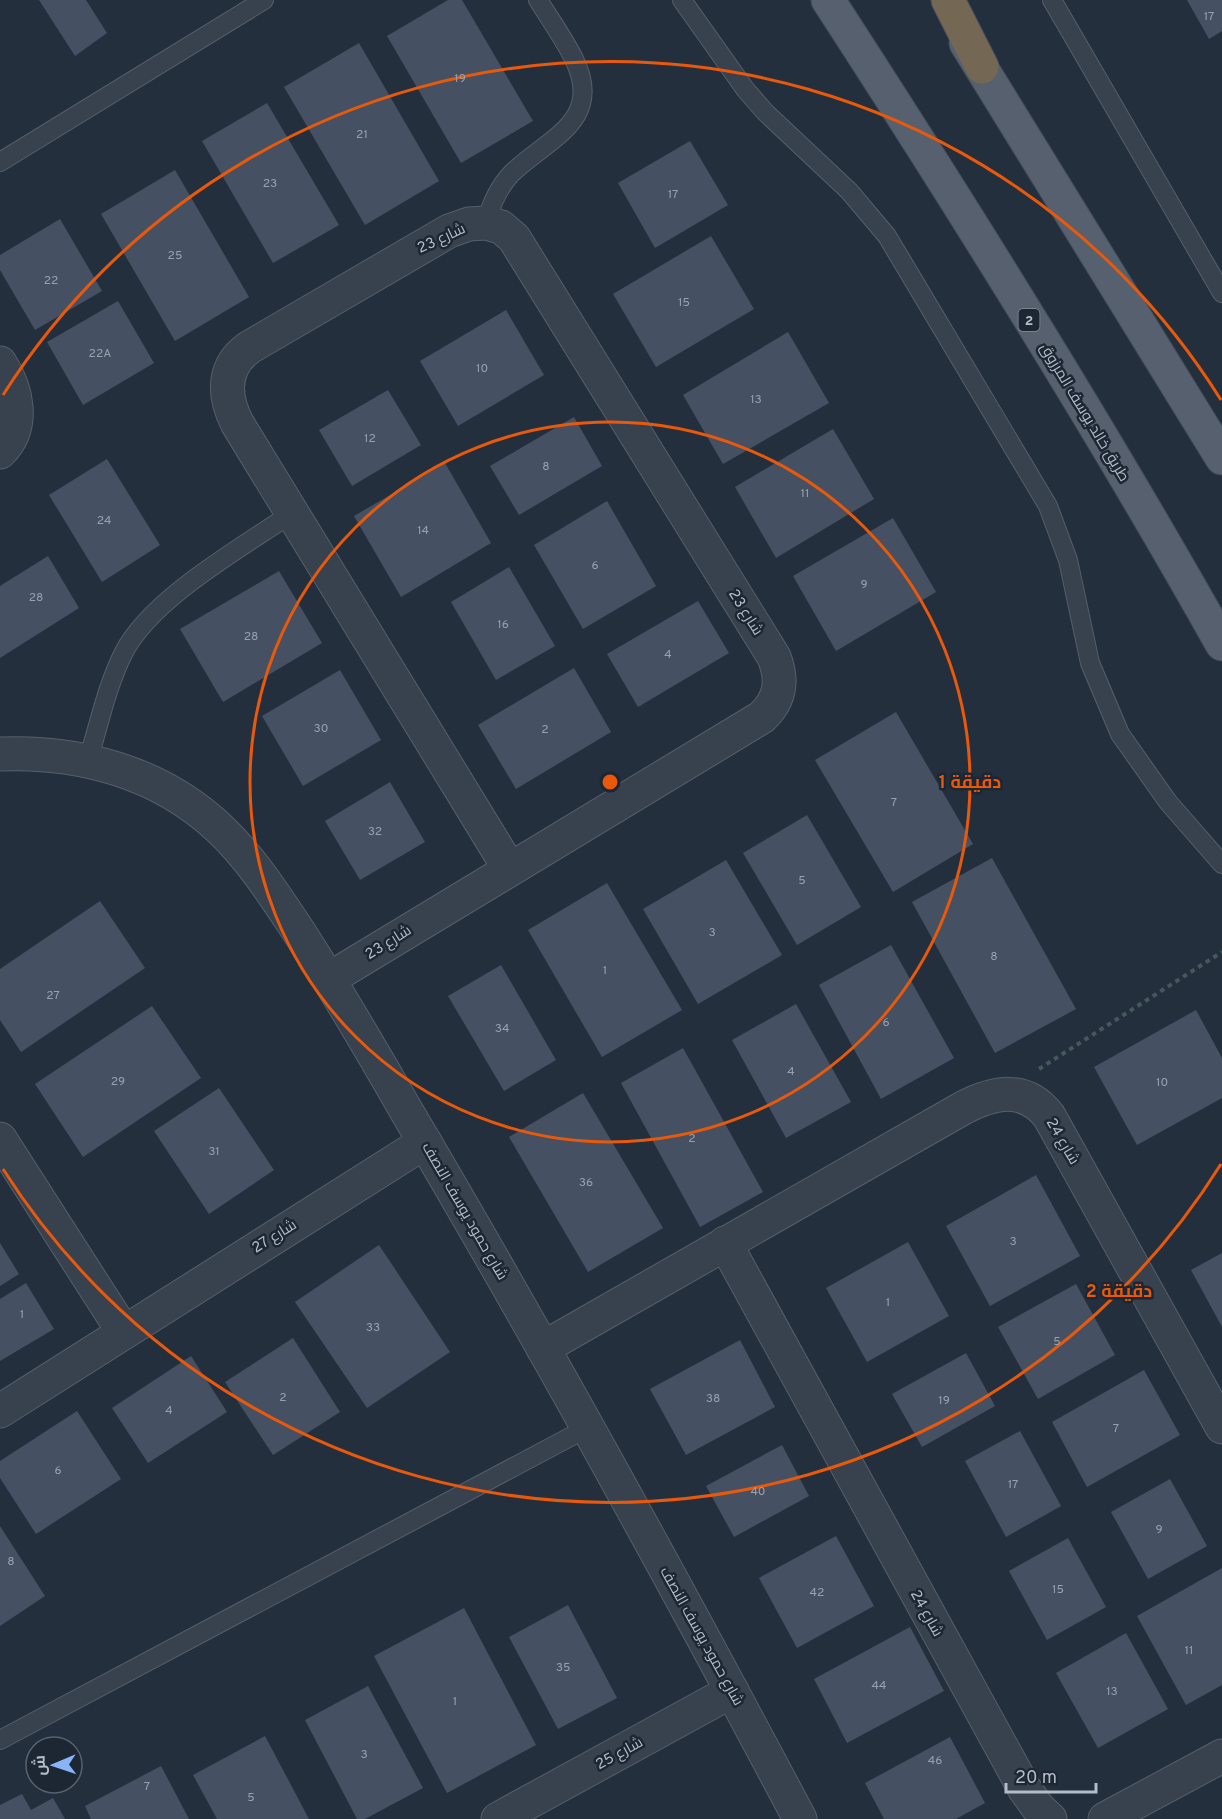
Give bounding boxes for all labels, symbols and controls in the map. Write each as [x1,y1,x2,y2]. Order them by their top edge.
house number: 17 [1204,9,1214,25]
house number: 19 [454,71,466,87]
house number: 21 [356,127,368,143]
house number: 23 [263,176,277,192]
house number: 17 [668,187,678,203]
street label: شارع 23 [415,220,469,259]
house number: 25 [168,248,182,264]
house number: 22 [44,273,58,289]
house number: 15 [678,295,690,311]
road number: 2 [1018,309,1040,331]
street label: طريق خالد يوسف المرزوق [1035,340,1133,486]
house number: 22A [89,346,111,362]
house number: 10 [476,361,488,377]
house number: 13 [750,392,762,408]
house number: 12 [364,431,376,447]
house number: 8 [542,459,550,475]
house number: 11 [801,486,809,502]
house number: 24 [97,513,111,529]
house number: 14 [417,523,429,539]
house number: 6 [591,558,599,574]
house number: 9 [860,577,868,593]
street label: شارع 23 [723,586,766,639]
house number: 28 [29,590,43,606]
house number: 16 [497,617,509,633]
house number: 28 [244,629,258,645]
house number: 4 [664,647,672,663]
house number: 30 [314,721,328,737]
house number: 2 [541,722,549,738]
centre of rings [600,772,620,792]
text: 1 دقيقة [939,772,1001,795]
house number: 7 [891,795,897,811]
house number: 32 [368,824,382,840]
house number: 5 [798,873,806,889]
street label: شارع 23 [362,922,415,965]
house number: 3 [708,925,716,941]
house number: 8 [990,949,998,965]
house number: 1 [603,963,607,979]
house number: 27 [46,988,60,1004]
house number: 6 [882,1015,890,1031]
house number: 34 [495,1021,509,1037]
house number: 4 [787,1064,795,1080]
house number: 29 [111,1074,125,1090]
house number: 10 [1156,1075,1168,1091]
street label: شارع 24 [1041,1115,1083,1169]
house number: 2 [688,1131,696,1147]
street label: شارع حمود يوسف النصف [416,1139,511,1284]
house number: 31 [208,1144,220,1160]
house number: 36 [579,1175,593,1191]
street label: شارع 27 [249,1216,301,1258]
house number: 3 [1009,1234,1017,1250]
text: 2 دقيقة [1086,1281,1152,1304]
house number: 1 [886,1295,890,1311]
house number: 1 [20,1307,24,1323]
house number: 33 [366,1320,380,1336]
house number: 5 [1053,1334,1061,1350]
house number: 2 [279,1390,287,1406]
house number: 38 [706,1391,720,1407]
house number: 19 [938,1393,950,1409]
house number: 4 [165,1403,173,1419]
house number: 7 [1113,1421,1119,1437]
house number: 6 [54,1463,62,1479]
house number: 17 [1008,1477,1018,1493]
house number: 40 [750,1484,766,1500]
house number: 9 [1155,1522,1163,1538]
house number: 8 [7,1554,15,1570]
street label: شارع حمود يوسف النصف [655,1564,747,1710]
house number: 15 [1052,1582,1064,1598]
house number: 42 [810,1585,824,1601]
street label: شارع 24 [905,1587,946,1641]
house number: 11 [1185,1643,1193,1659]
house number: 35 [556,1660,570,1676]
house number: 44 [872,1678,886,1694]
house number: 13 [1106,1684,1118,1700]
house number: 1 [453,1694,457,1710]
street label: شارع 25 [593,1734,647,1775]
north arrow [24,1735,84,1795]
house number: 3 [360,1747,368,1763]
house number: 46 [928,1753,942,1769]
text: ش [31,1755,51,1776]
scale bar [1006,1756,1096,1794]
text: 20 m [1015,1767,1057,1790]
house number: 7 [144,1779,150,1795]
house number: 5 [247,1790,255,1806]

